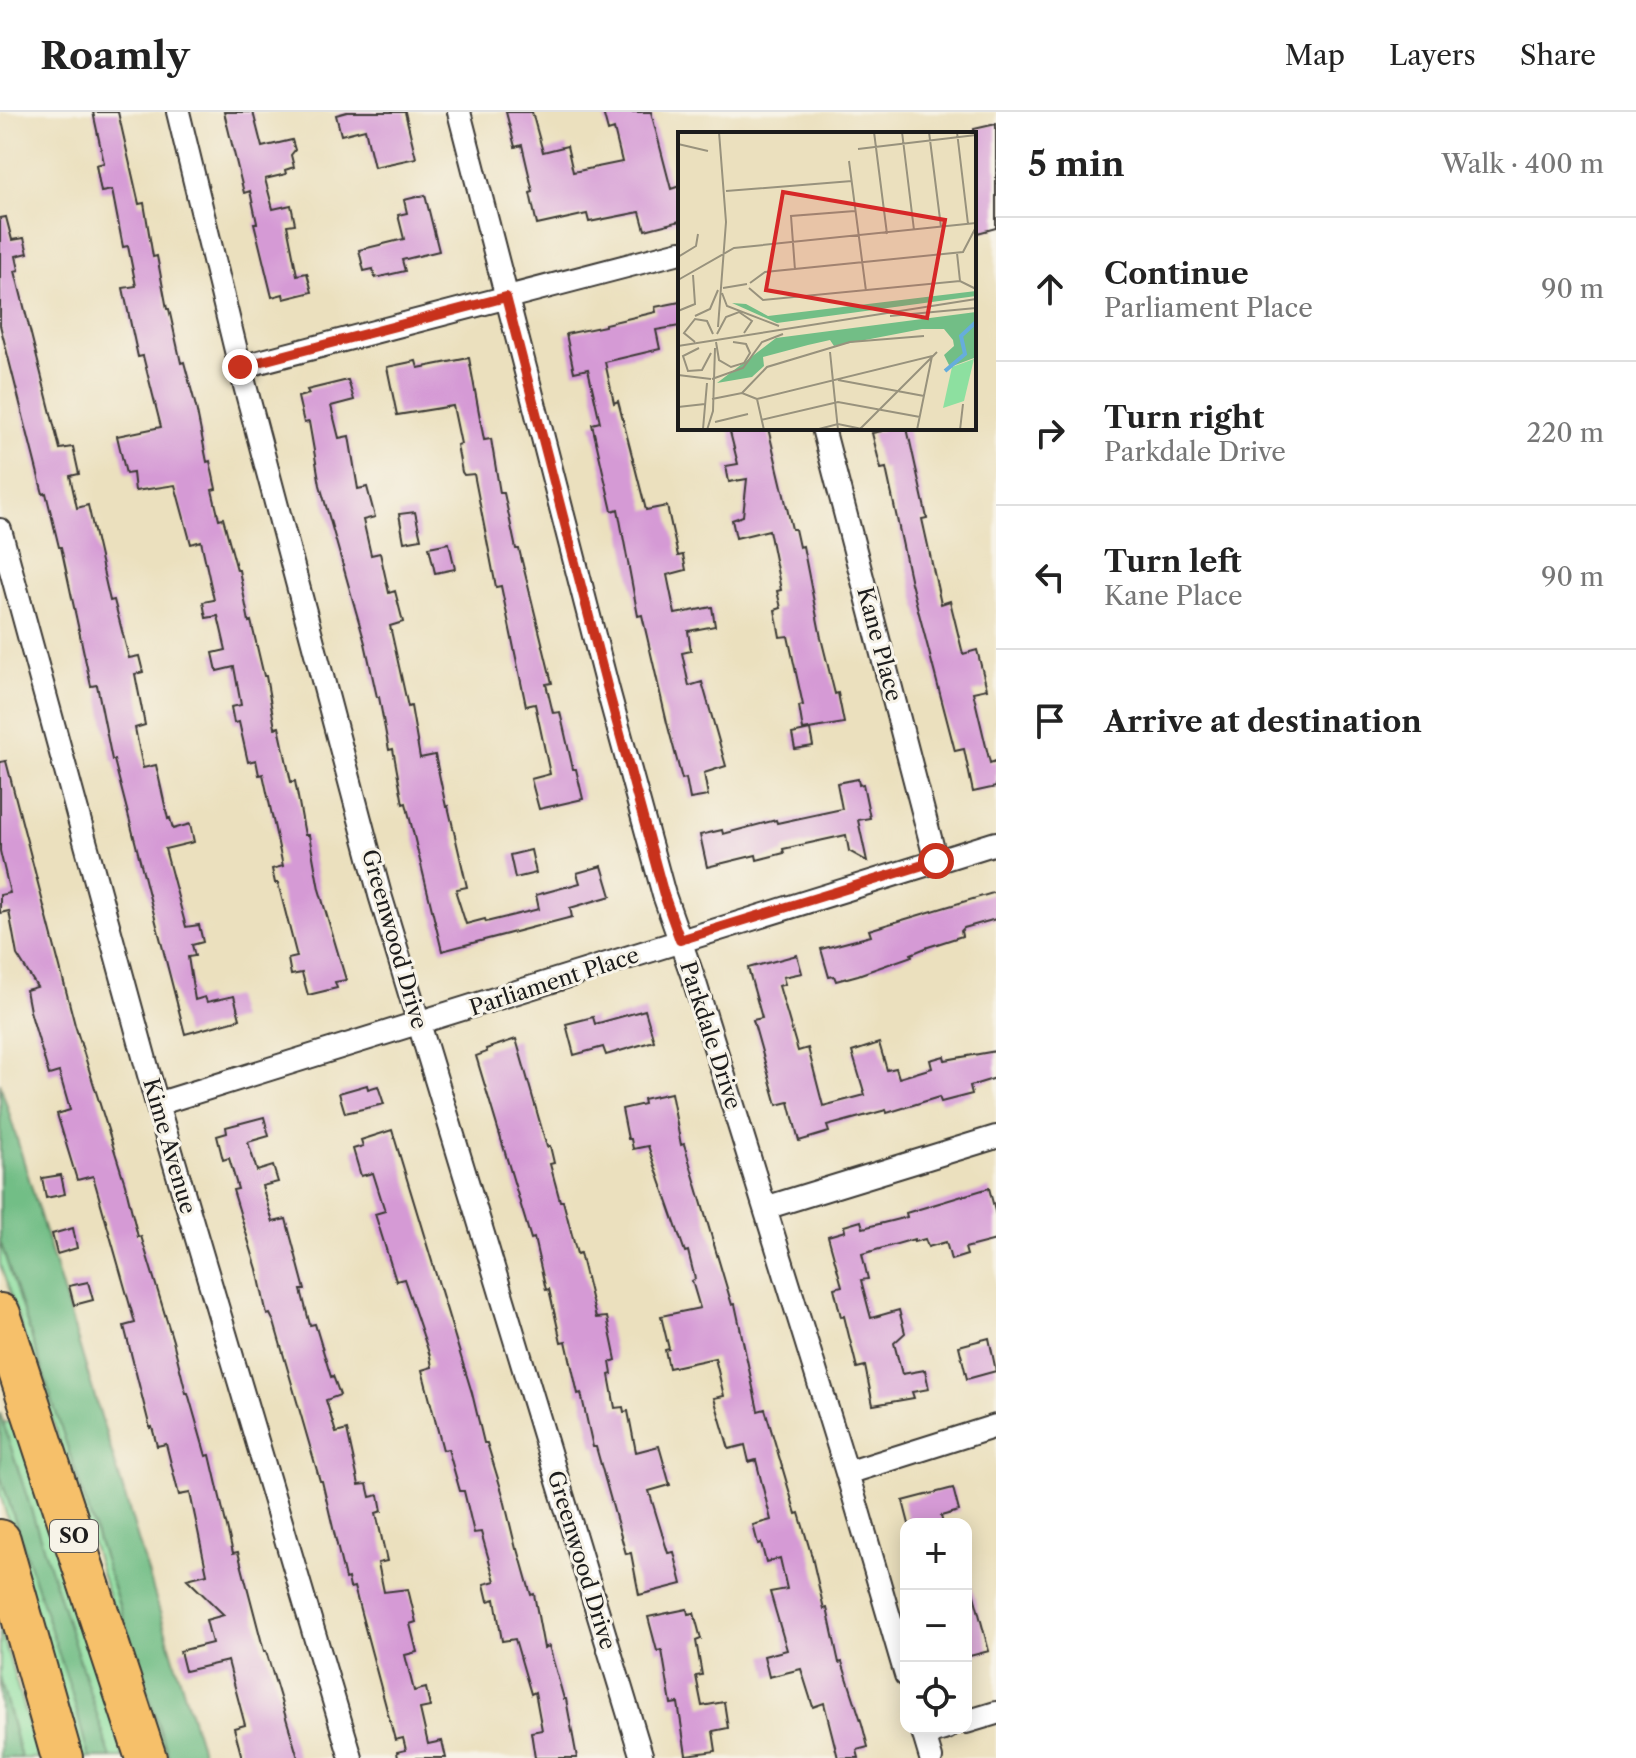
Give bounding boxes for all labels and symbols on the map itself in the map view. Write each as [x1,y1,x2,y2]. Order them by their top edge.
inset map [678,132,976,430]
route end [222,349,258,385]
street label: Kane Place [851,584,908,704]
route start [918,843,954,879]
street label: Greenwood Drive [356,846,433,1032]
street label: Parliament Place [466,941,642,1022]
street label: Parkdale Drive [674,958,747,1112]
street label: Kime Avenue [137,1075,202,1217]
street label: Greenwood Drive [541,1467,622,1653]
road number: SO [50,1520,98,1552]

